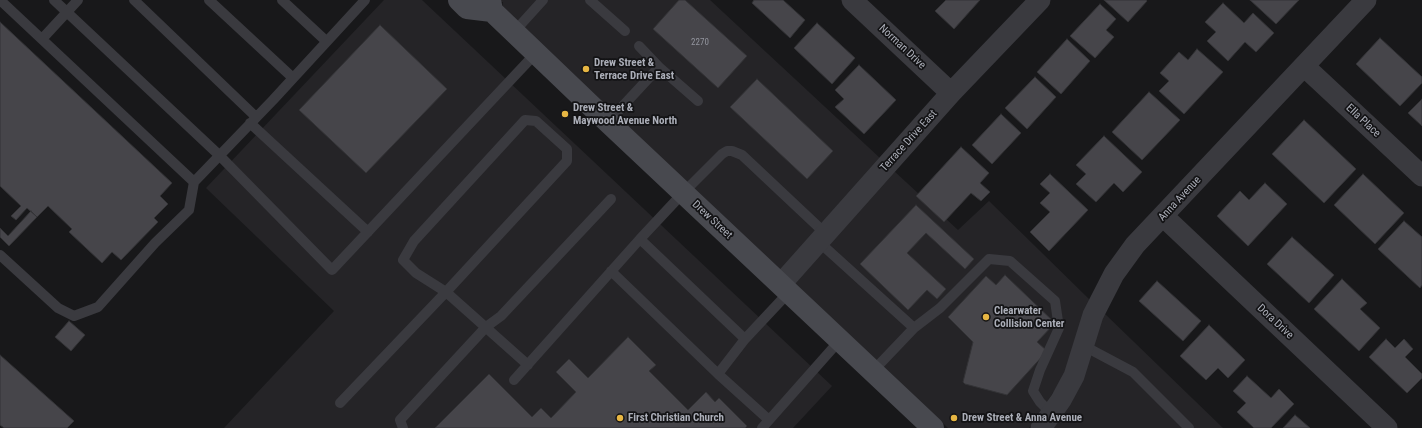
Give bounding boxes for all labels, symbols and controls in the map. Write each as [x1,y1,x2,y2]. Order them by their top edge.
street label: Norman Drive [876,22,928,72]
house number: 2270 [691,38,709,48]
place label: Drew Street & Terrace Drive East [594,56,674,82]
marker: Drew Street & Terrace Drive East [581,64,591,74]
place label: Drew Street & Maywood Avenue North [573,101,677,127]
street label: Ella Place [1343,102,1383,140]
street label: Terrace Drive East [878,107,940,175]
marker: Drew Street & Maywood Avenue North [560,109,570,119]
street label: Anna Avenue [1156,174,1204,224]
street label: Drew Street [689,198,735,242]
street label: Dora Drive [1254,302,1296,342]
place label: Clearwater Collision Center [994,304,1064,330]
marker: Clearwater Collision Center [981,312,991,322]
place label: First Christian Church [628,411,724,425]
place label: Drew Street & Anna Avenue [962,411,1082,425]
marker: First Christian Church [615,413,625,423]
marker: Drew Street & Anna Avenue [949,413,959,423]

